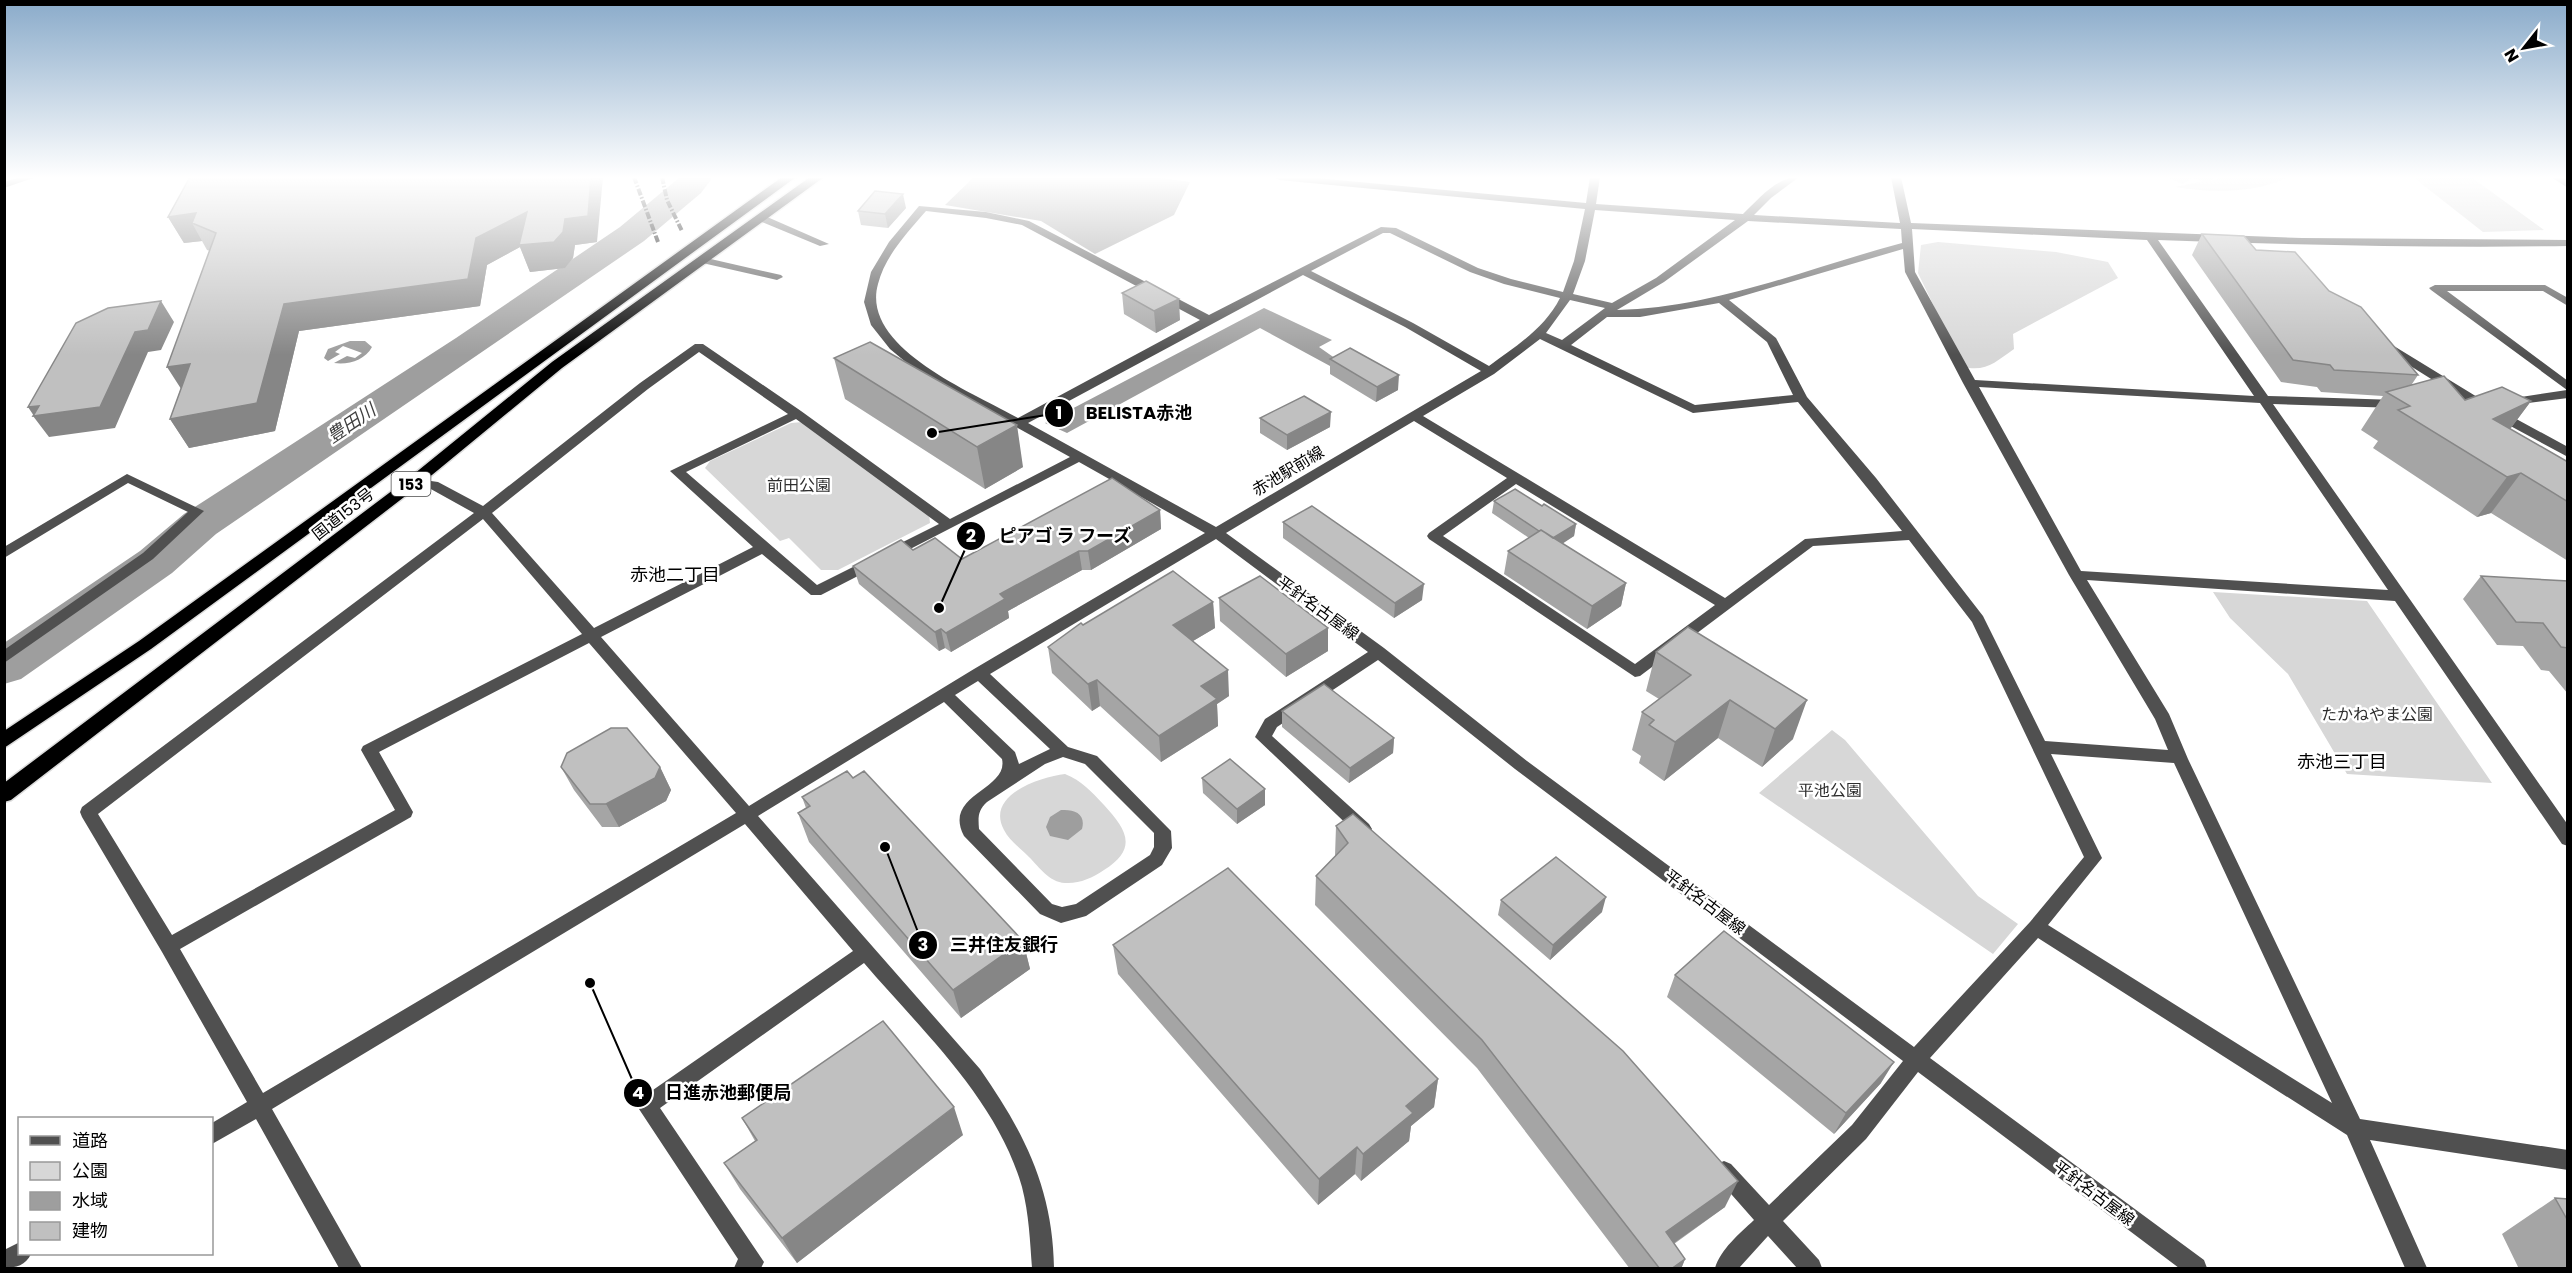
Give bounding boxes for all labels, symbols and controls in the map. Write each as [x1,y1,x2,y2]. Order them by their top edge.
north arrow [2494,18,2554,78]
text: N [2499,44,2525,67]
callout: BELISTA赤池 [1044,395,1205,431]
water label: 豊田川 [322,396,382,448]
text: 1 [1056,400,1062,425]
text: BELISTA赤池 [1086,400,1192,425]
street label: 赤池駅前線 [1248,441,1328,501]
road number: 153 [392,472,430,496]
park label: 前田公園 [767,474,831,497]
street label: 国道153号 [307,483,379,545]
callout: ピアゴ ラ フーズ [956,518,1143,554]
text: 2 [966,523,976,548]
text: ピアゴ ラ フーズ [999,523,1131,548]
district label: 赤池二丁目 [630,562,720,587]
street label: 平針名古屋線 [1272,570,1364,646]
park label: たかねやま公園 [2321,703,2433,726]
district label: 赤池三丁目 [2297,749,2387,774]
park label: 平池公園 [1798,779,1862,802]
street label: 平針名古屋線 [1660,864,1750,940]
callout: 三井住友銀行 [908,927,1070,963]
text: 3 [918,932,928,957]
text: 三井住友銀行 [950,932,1058,957]
callout: 日進赤池郵便局 [623,1075,803,1111]
text: 4 [632,1080,644,1105]
text: 日進赤池郵便局 [665,1080,791,1105]
legend [18,1117,213,1255]
text: 道路 [72,1128,108,1153]
street label: 平針名古屋線 [2049,1155,2139,1231]
text: 公園 [72,1158,108,1183]
text: 水域 [72,1188,108,1213]
text: 建物 [72,1218,108,1243]

